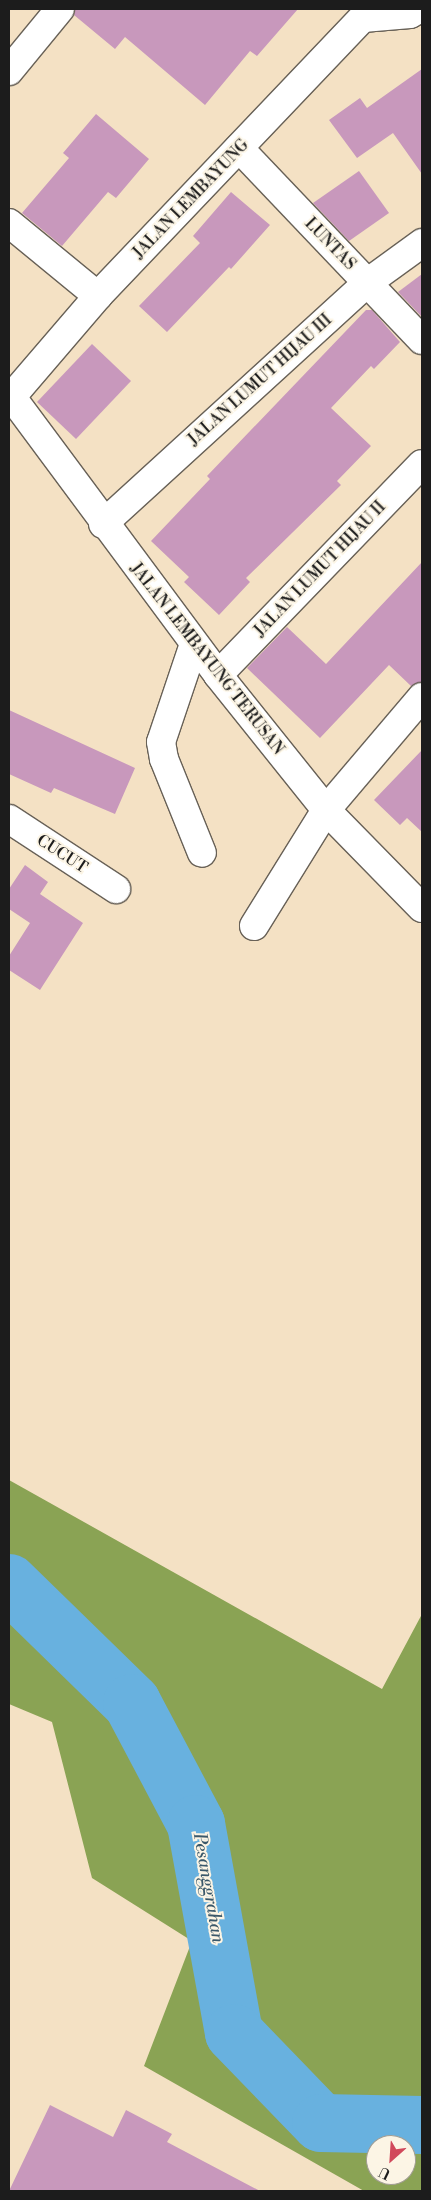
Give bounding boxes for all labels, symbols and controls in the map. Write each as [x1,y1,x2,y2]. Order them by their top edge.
street label: JALAN LEMBAYUNG [129,135,253,263]
street label: LUNTAS [301,214,359,274]
street label: JALAN LUMUT HIJAU III [184,310,336,450]
street label: JALAN LUMUT HIJAU II [250,497,390,641]
street label: JALAN LEMBAYUNG TERUSAN [126,559,288,759]
street label: CUCUT [33,831,91,877]
water label: Pesanggrahan [188,1831,228,1945]
north arrow [366,2135,416,2185]
text: U [376,2162,394,2183]

